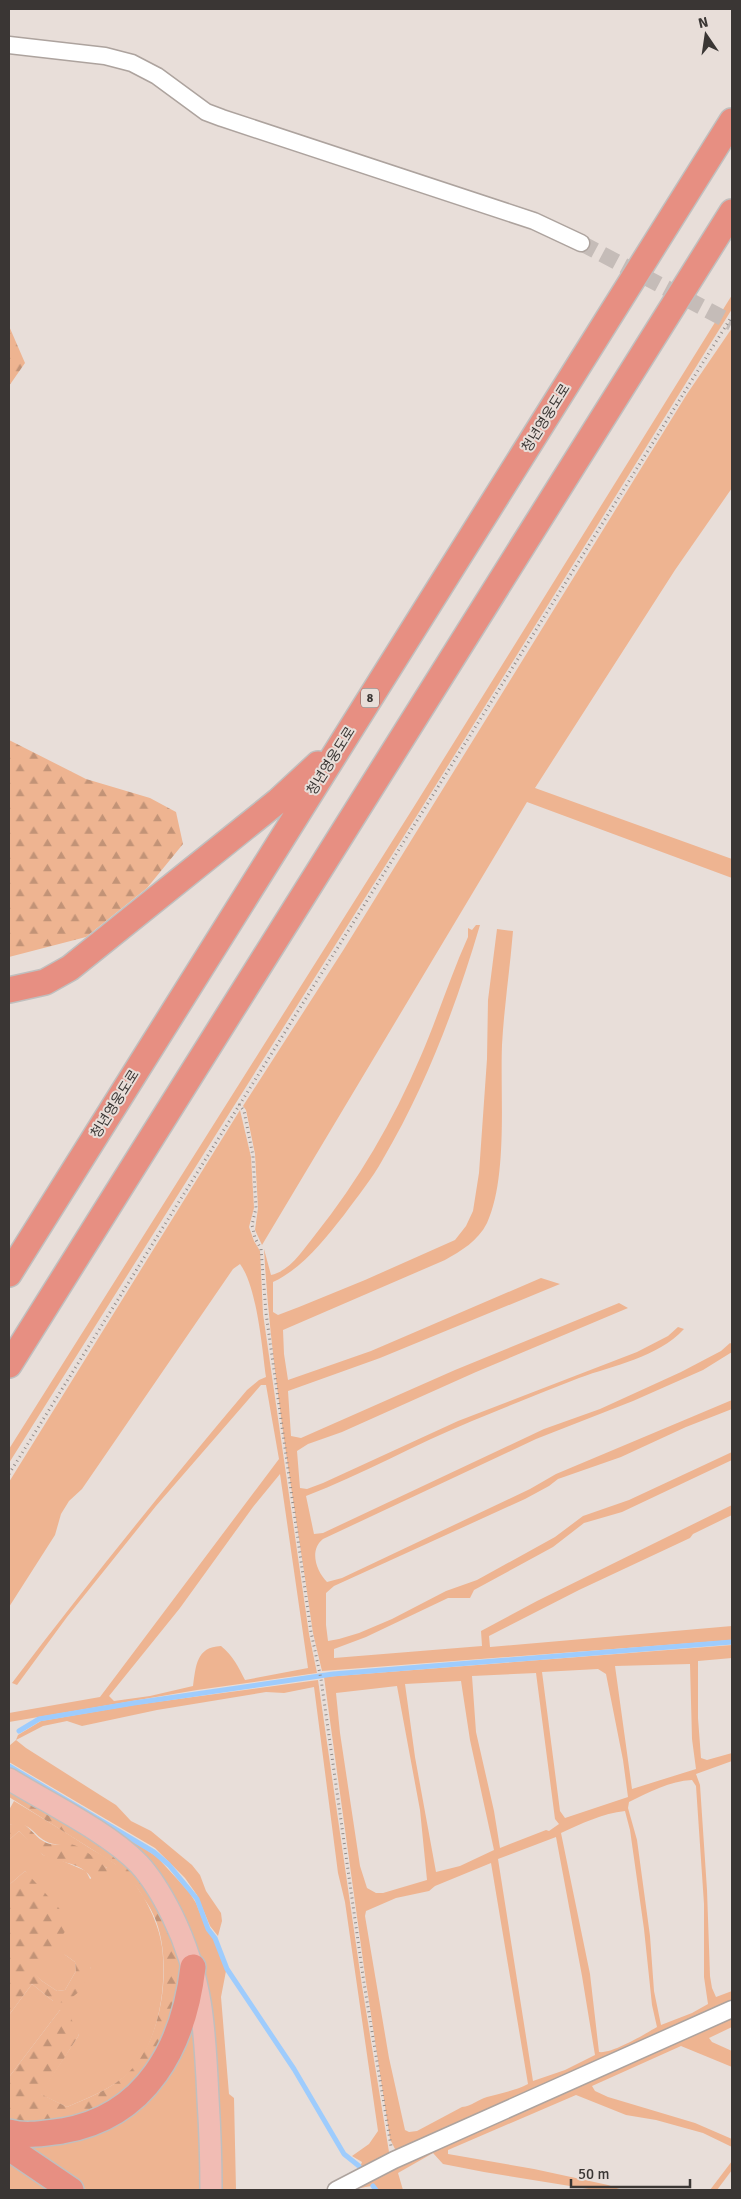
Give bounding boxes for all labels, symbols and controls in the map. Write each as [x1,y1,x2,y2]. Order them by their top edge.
north arrow [681,10,731,60]
text: N [697,13,710,32]
street label: 청년영웅도로 [518,381,574,455]
road number: 8 [361,688,379,708]
street label: 청년영웅도로 [303,724,359,798]
street label: 청년영웅도로 [87,1067,143,1141]
scale bar [571,2156,690,2188]
text: 50 m [578,2165,609,2183]

